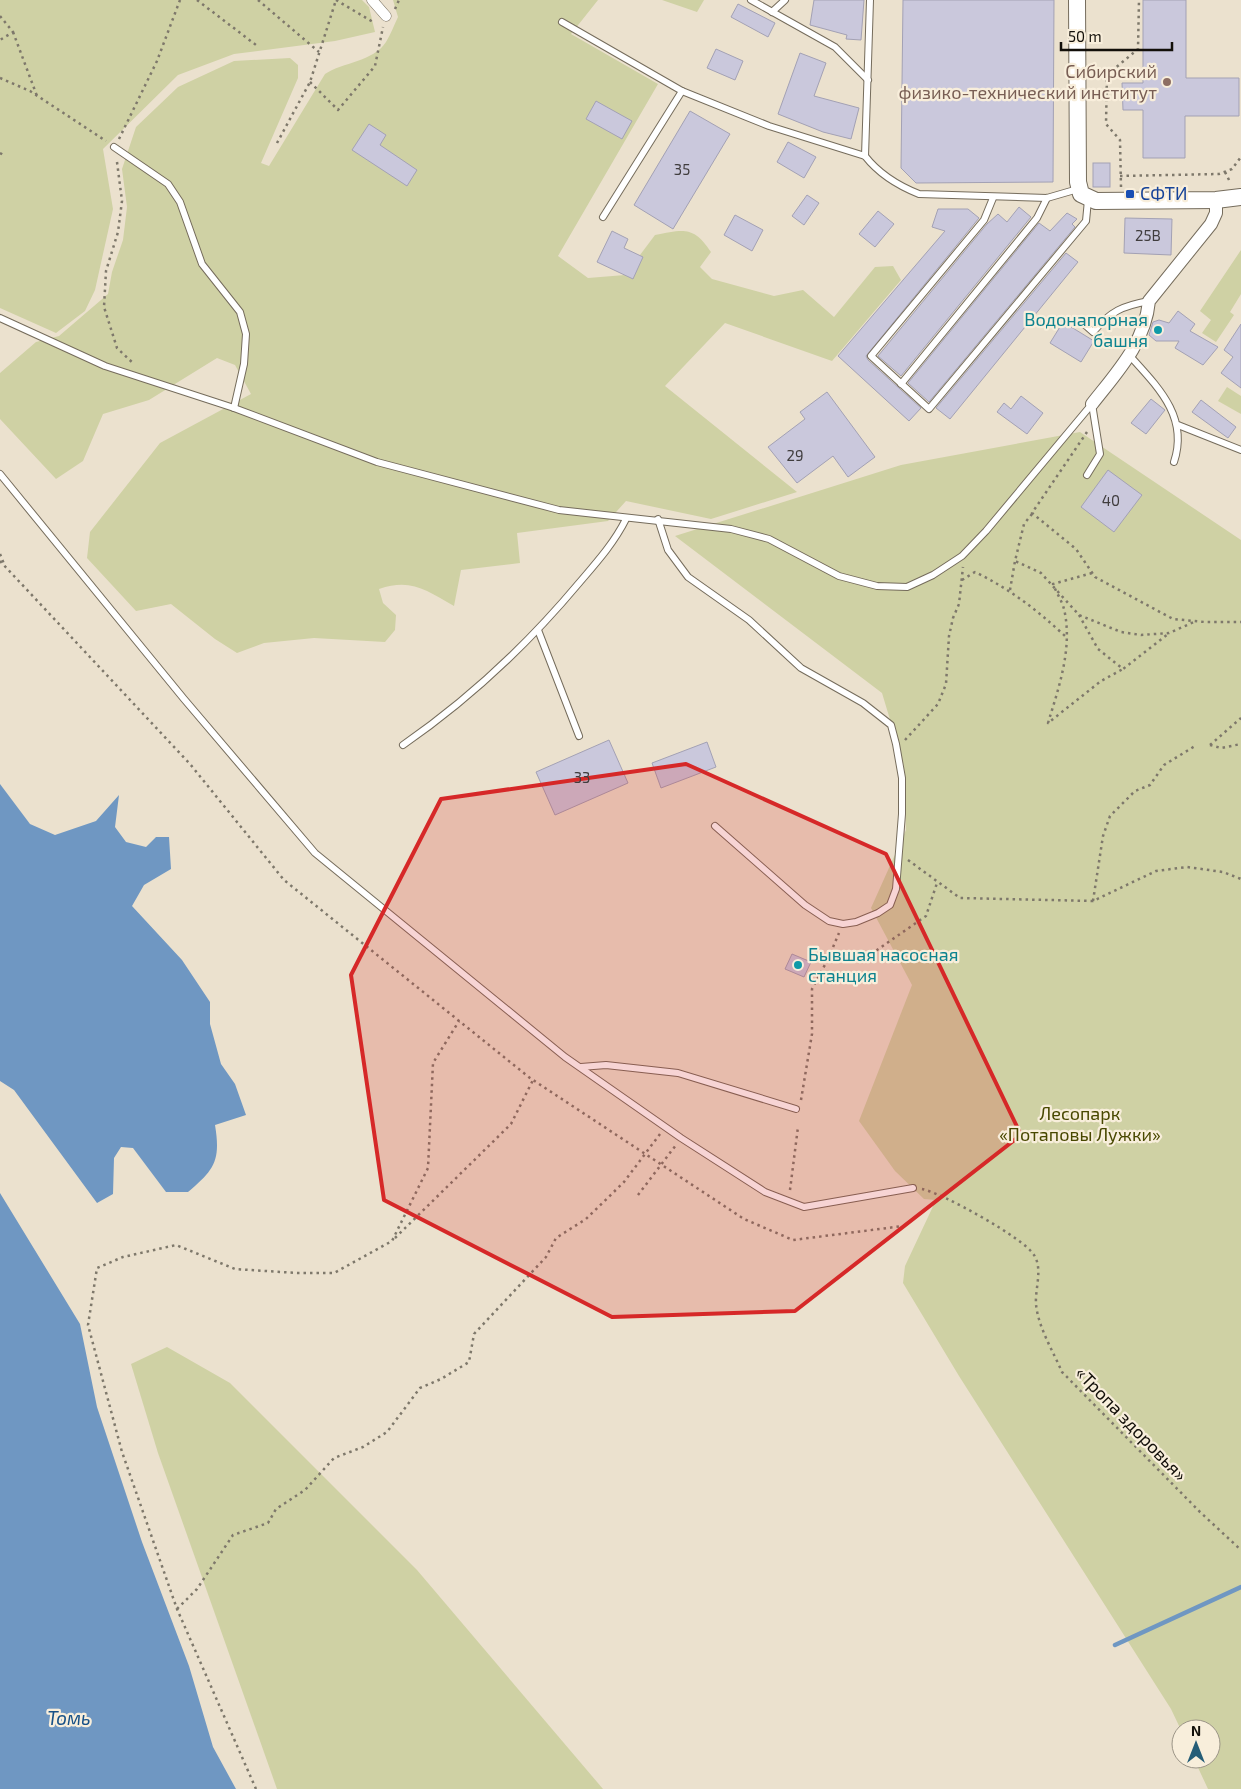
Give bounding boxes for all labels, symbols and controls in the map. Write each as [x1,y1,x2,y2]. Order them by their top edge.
scale bar [1061,20,1172,52]
text: 50 m [1068,27,1102,45]
place label: Сибирский физико-технический институт [899,60,1157,103]
marker: Сибирский физико-технический институт [1161,76,1173,88]
house number: 35 [674,160,690,178]
place label: СФТИ [1140,182,1187,204]
marker: СФТИ [1124,188,1136,200]
house number: 25В [1135,226,1161,244]
place label: Водонапорная башня [1024,308,1148,351]
marker: Водонапорная башня [1152,324,1164,336]
house number: 29 [786,446,804,464]
house number: 40 [1102,491,1120,509]
house number: 33 [574,768,590,786]
place label: Бывшая насосная станция [808,943,958,986]
marker: Бывшая насосная станция [792,959,804,971]
park label: Лесопарк «Потаповы Лужки» [999,1102,1161,1145]
street label: «Тропа здоровья» [1071,1361,1192,1485]
water label: Томь [47,1706,91,1729]
north arrow [1171,1719,1221,1769]
text: N [1191,1722,1201,1739]

